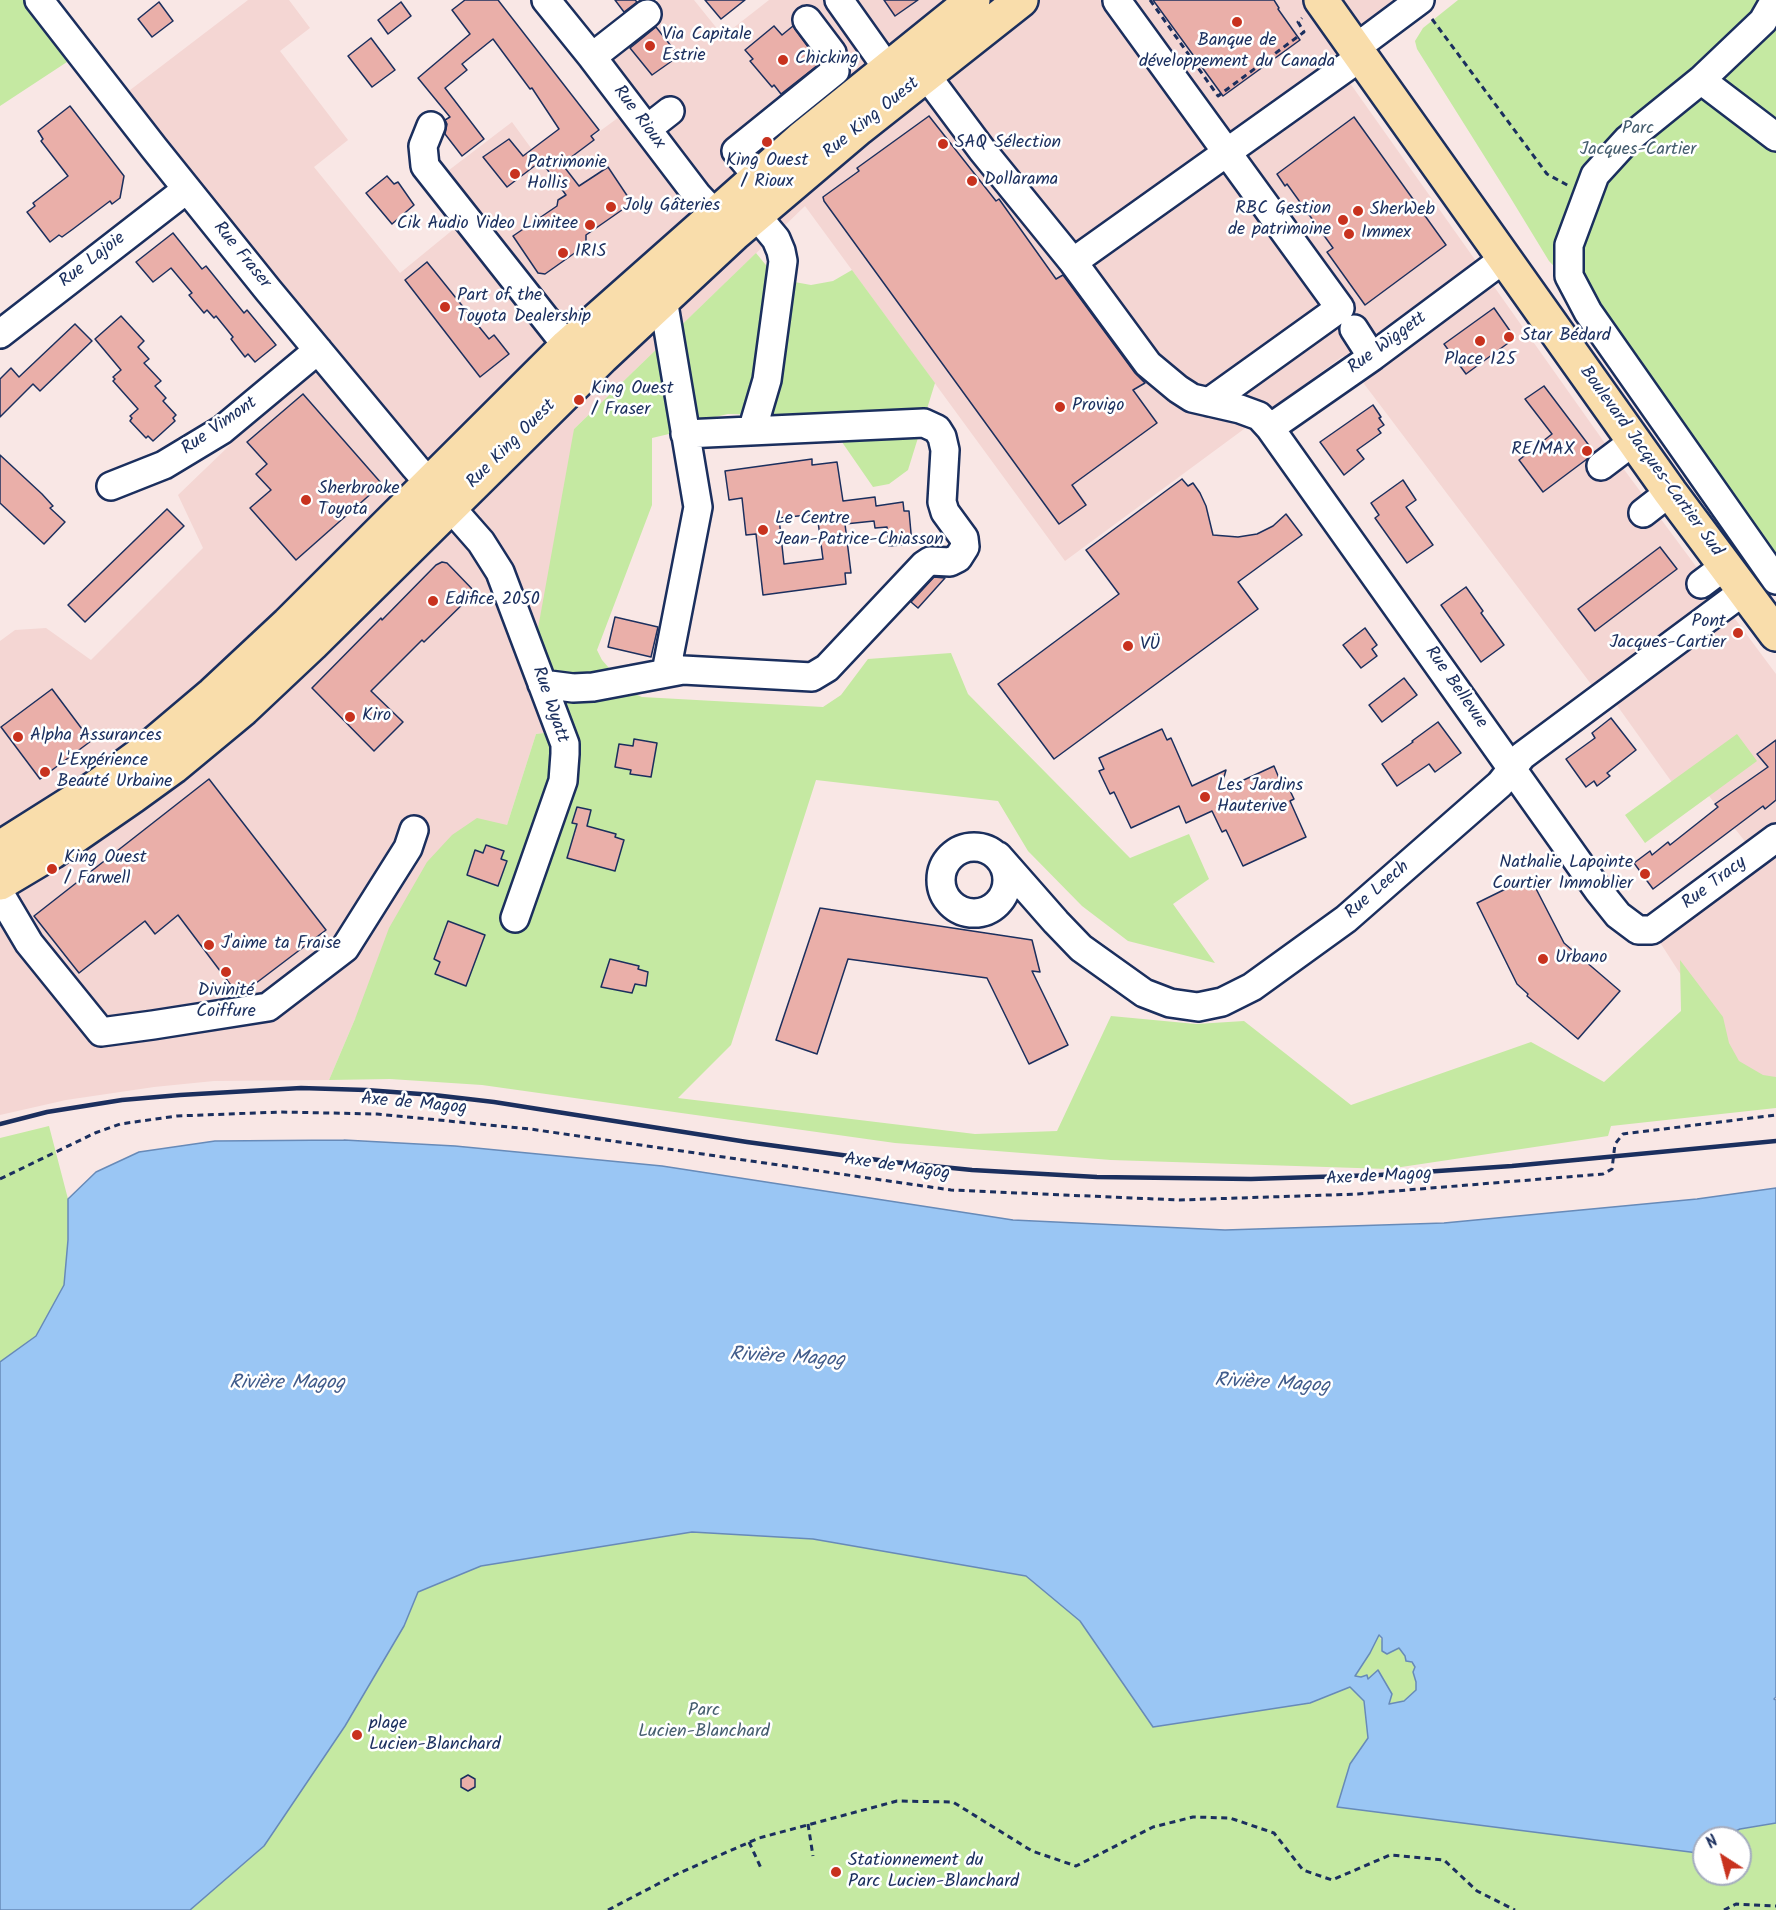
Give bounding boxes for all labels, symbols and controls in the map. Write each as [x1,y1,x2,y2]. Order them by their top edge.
marker: Banque de développement du Canada [1230,15,1244,29]
place label: Via Capitale Estrie [662,25,752,68]
place label: Banque de développement du Canada [1139,31,1335,74]
marker: Via Capitale Estrie [643,39,657,53]
place label: Chicking [795,49,859,71]
marker: Chicking [776,53,790,67]
street label: Rue King Ouest [820,74,924,164]
street label: Rue Rioux [607,82,669,154]
park label: Parc Jacques-Cartier [1580,119,1696,162]
place label: SAQ Sélection [955,133,1061,155]
marker: King Ouest / Rioux [760,135,774,149]
marker: SAQ Sélection [936,137,950,151]
place label: King Ouest / Rioux [726,151,808,194]
place label: Patrimonie Hollis [527,153,607,195]
marker: Patrimonie Hollis [508,167,522,181]
place label: Dollarama [984,170,1058,192]
marker: Dollarama [965,174,979,188]
place label: Joly Gâteries [623,196,720,218]
place label: RBC Gestion de patrimoine [1228,199,1331,242]
marker: Joly Gâteries [604,200,618,214]
place label: SherWeb [1370,200,1435,222]
marker: SherWeb [1351,204,1365,218]
marker: RBC Gestion de patrimoine [1336,213,1350,227]
place label: Cik Audio Video Limitee [397,214,578,236]
street label: Rue Fraser [207,218,275,294]
marker: Cik Audio Video Limitee [583,218,597,232]
place label: Immex [1361,223,1411,245]
marker: Immex [1342,227,1356,241]
street label: Rue Lajoie [56,229,130,293]
place label: IRIS [575,242,606,264]
marker: IRIS [556,246,570,260]
place label: Part of the Toyota Dealership [457,286,591,328]
marker: Part of the Toyota Dealership [438,300,452,314]
street label: Rue Wiggett [1344,308,1432,380]
place label: Star Bédard [1521,326,1611,348]
marker: Star Bédard [1502,330,1516,344]
marker: Place 125 [1473,334,1487,348]
place label: Place 125 [1444,350,1516,372]
street label: Boulevard Jacques-Cartier Sud [1574,363,1726,561]
place label: King Ouest / Fraser [591,379,674,422]
street label: Rue Vimont [178,393,262,461]
marker: King Ouest / Fraser [572,393,586,407]
street label: Rue King Ouest [463,396,561,494]
place label: Provigo [1072,396,1124,418]
marker: Provigo [1053,400,1067,414]
place label: RE/MAX [1511,440,1575,462]
marker: RE/MAX [1580,444,1594,458]
place label: Sherbrooke Toyota [318,479,400,522]
marker: Sherbrooke Toyota [299,493,313,507]
place label: Le Centre Jean-Patrice-Chiasson [775,509,944,552]
marker: Le Centre Jean-Patrice-Chiasson [756,523,770,537]
place label: Edifice 2050 [445,590,540,612]
marker: Edifice 2050 [426,594,440,608]
place label: Pont Jacques-Cartier [1609,612,1726,654]
marker: Pont Jacques-Cartier [1731,626,1745,640]
place label: VÜ [1140,635,1160,657]
marker: VÜ [1121,639,1135,653]
street label: Rue Bellevue [1419,643,1491,733]
street label: Rue Wyatt [526,664,572,746]
place label: Kiro [362,706,391,728]
marker: Kiro [343,710,357,724]
place label: Alpha Assurances [30,726,162,748]
marker: Alpha Assurances [11,730,25,744]
place label: L'Expérience Beauté Urbaine [57,751,172,794]
marker: L'Expérience Beauté Urbaine [38,765,52,779]
place label: Les Jardins Hauterive [1217,776,1303,818]
marker: Les Jardins Hauterive [1198,790,1212,804]
place label: King Ouest / Farwell [64,848,147,890]
place label: Nathalie Lapointe Courtier Immoblier [1492,853,1633,896]
street label: Rue Tracy [1679,853,1751,915]
street label: Rue Leech [1341,857,1415,925]
marker: King Ouest / Farwell [45,862,59,876]
marker: Nathalie Lapointe Courtier Immoblier [1638,867,1652,881]
place label: J'aime ta Fraise [221,934,341,956]
marker: J'aime ta Fraise [202,938,216,952]
place label: Urbano [1555,948,1607,970]
marker: Urbano [1536,952,1550,966]
marker: Divinité Coiffure [219,965,233,979]
place label: Divinité Coiffure [196,981,256,1024]
street label: Axe de Magog [360,1090,468,1120]
street label: Axe de Magog [843,1150,951,1186]
street label: Axe de Magog [1325,1164,1433,1192]
water label: Rivière Magog [729,1344,845,1374]
water label: Rivière Magog [1214,1370,1330,1400]
water label: Rivière Magog [229,1373,345,1397]
park label: Parc Lucien-Blanchard [638,1701,770,1744]
place label: plage Lucien-Blanchard [369,1714,501,1756]
marker: plage Lucien-Blanchard [350,1728,364,1742]
north arrow [1692,1826,1752,1886]
text: N [1701,1830,1724,1856]
place label: Stationnement du Parc Lucien-Blanchard [848,1851,1019,1894]
marker: Stationnement du Parc Lucien-Blanchard [829,1865,843,1879]

